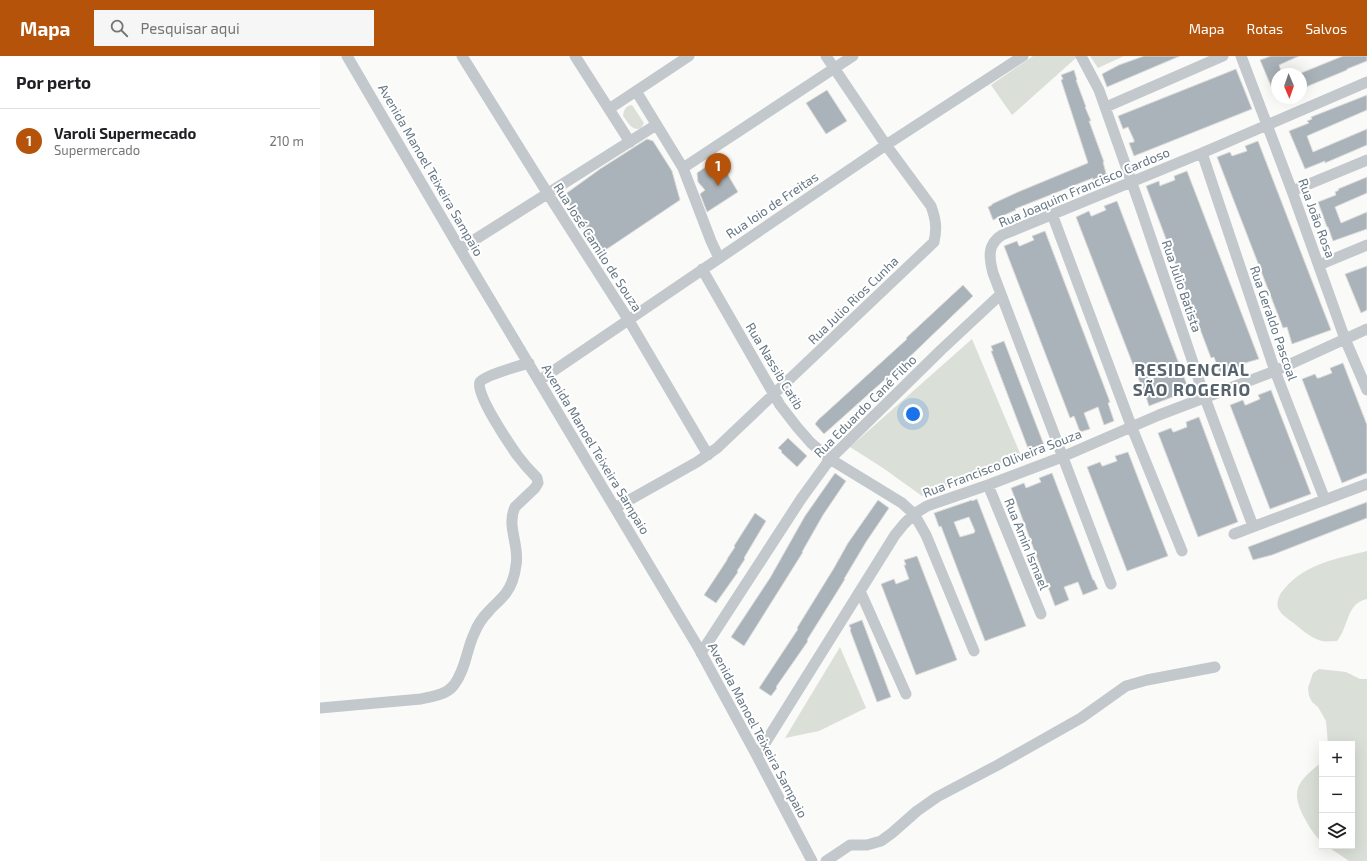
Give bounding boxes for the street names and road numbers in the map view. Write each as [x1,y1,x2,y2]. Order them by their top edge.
street label: Avenida Manoel Teixeira Sampaio [375,81,487,259]
street label: Rua Joaquim Francisco Cardoso [996,144,1172,230]
street label: Rua Ioio de Freitas [723,168,821,242]
street label: Rua João Rosa [1295,176,1339,260]
street label: Rua José Camilo de Souza [550,180,646,314]
street label: Rua Julio Batista [1159,238,1205,334]
street label: Rua Julio Rios Cunha [804,253,902,347]
street label: Rua Geraldo Pascoal [1247,263,1301,383]
street label: Rua Nassib Catib [743,320,807,412]
street label: Rua Eduardo Cané Filho [810,351,920,461]
street label: Avenida Manoel Teixeira Sampaio [539,361,653,537]
street label: Rua Francisco Oliveira Souza [920,425,1084,501]
street label: Rua Amin Ismael [1001,496,1053,592]
street label: Avenida Manoel Teixeira Sampaio [705,640,811,820]

